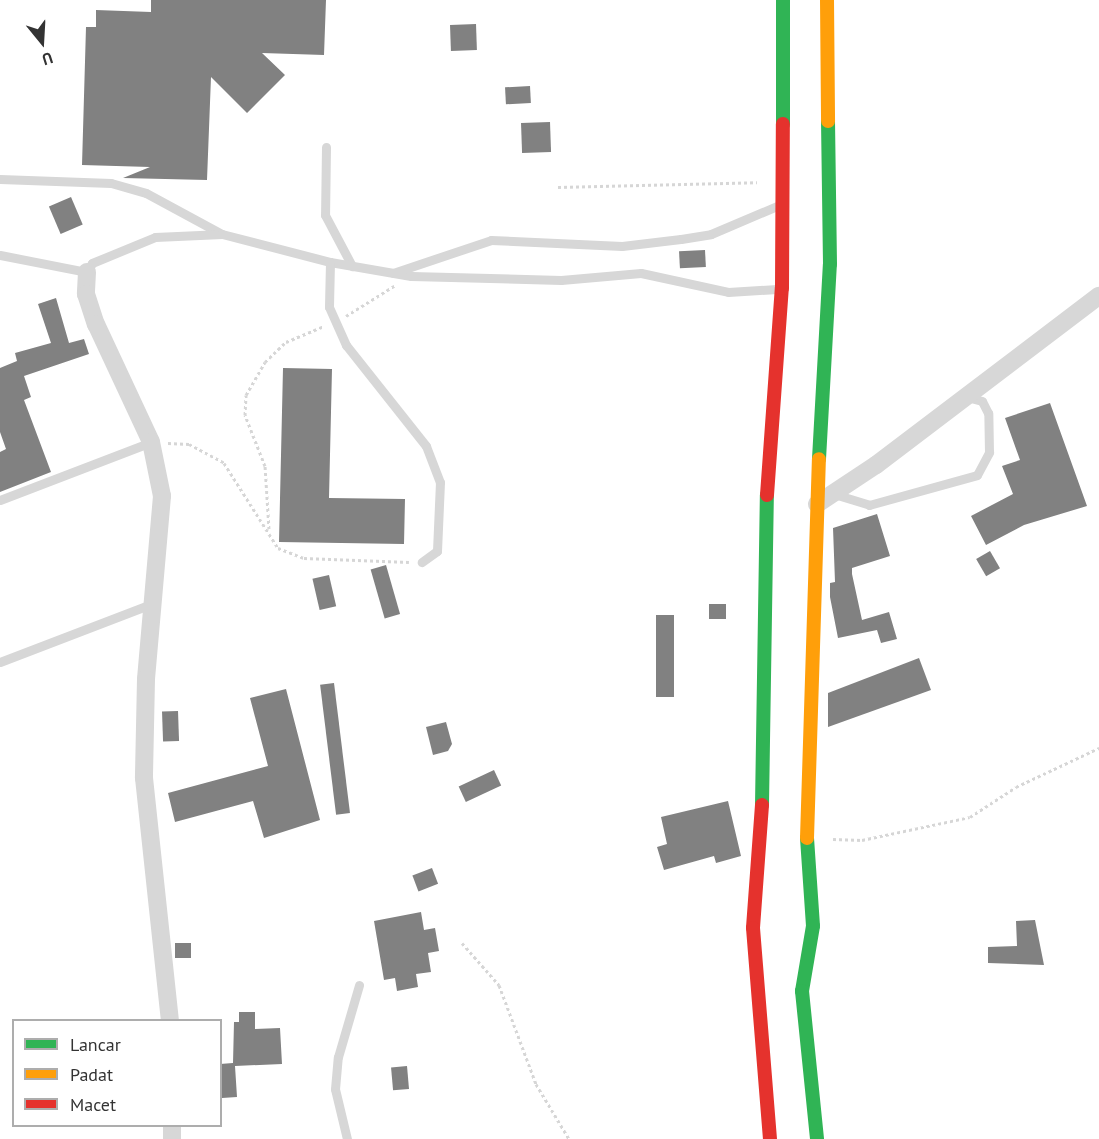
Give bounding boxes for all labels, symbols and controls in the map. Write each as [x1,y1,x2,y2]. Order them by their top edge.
north arrow [12,12,72,72]
text: U [40,48,55,70]
legend [12,1019,222,1127]
text: Lancar [70,1033,121,1056]
text: Padat [70,1063,113,1086]
text: Macet [70,1093,116,1116]

